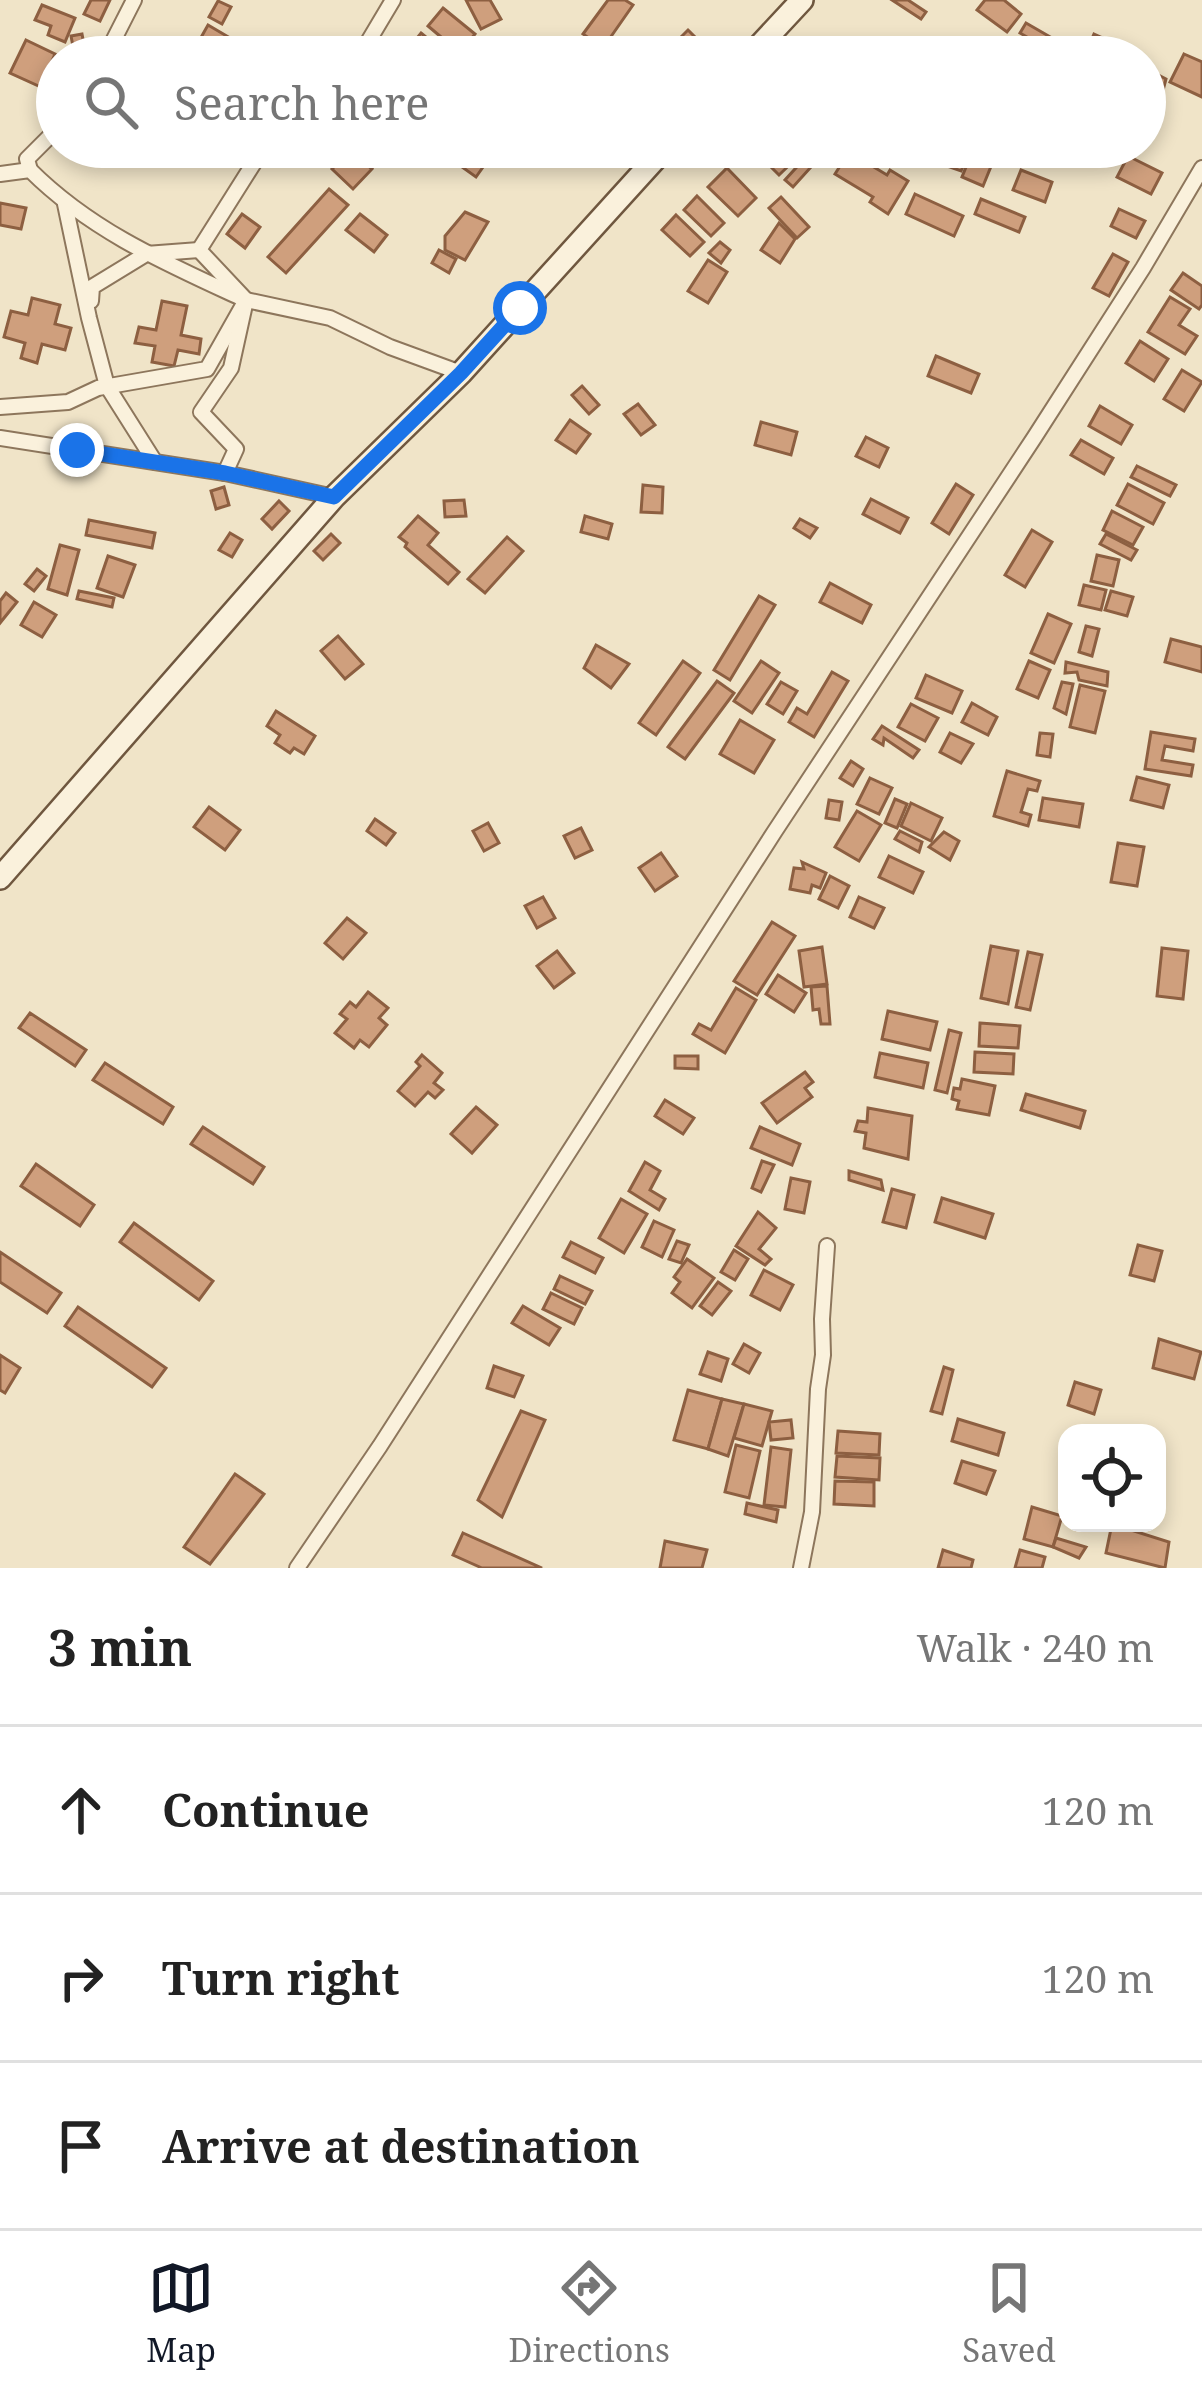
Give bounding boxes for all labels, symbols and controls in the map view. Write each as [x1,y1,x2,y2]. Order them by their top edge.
search box [36,36,1166,168]
icon: search [78,69,144,135]
text: Search here [174,72,429,133]
route start [493,281,547,335]
route end [50,423,104,477]
map controls [1058,1424,1166,1532]
button: locate [1058,1424,1166,1532]
text: 3 min [48,1611,192,1681]
text: Walk · 240 m [917,1620,1154,1673]
icon: ahead [48,1777,114,1843]
text: Continue [162,1779,370,1840]
text: 120 m [1042,1783,1154,1836]
icon: right [48,1945,114,2011]
text: Turn right [162,1947,399,2008]
text: 120 m [1042,1951,1154,2004]
icon: arrive [48,2113,114,2179]
text: Arrive at destination [162,2115,640,2176]
tab: Map [146,2255,216,2372]
tab: Directions [508,2255,670,2372]
tab: Saved [962,2255,1056,2372]

